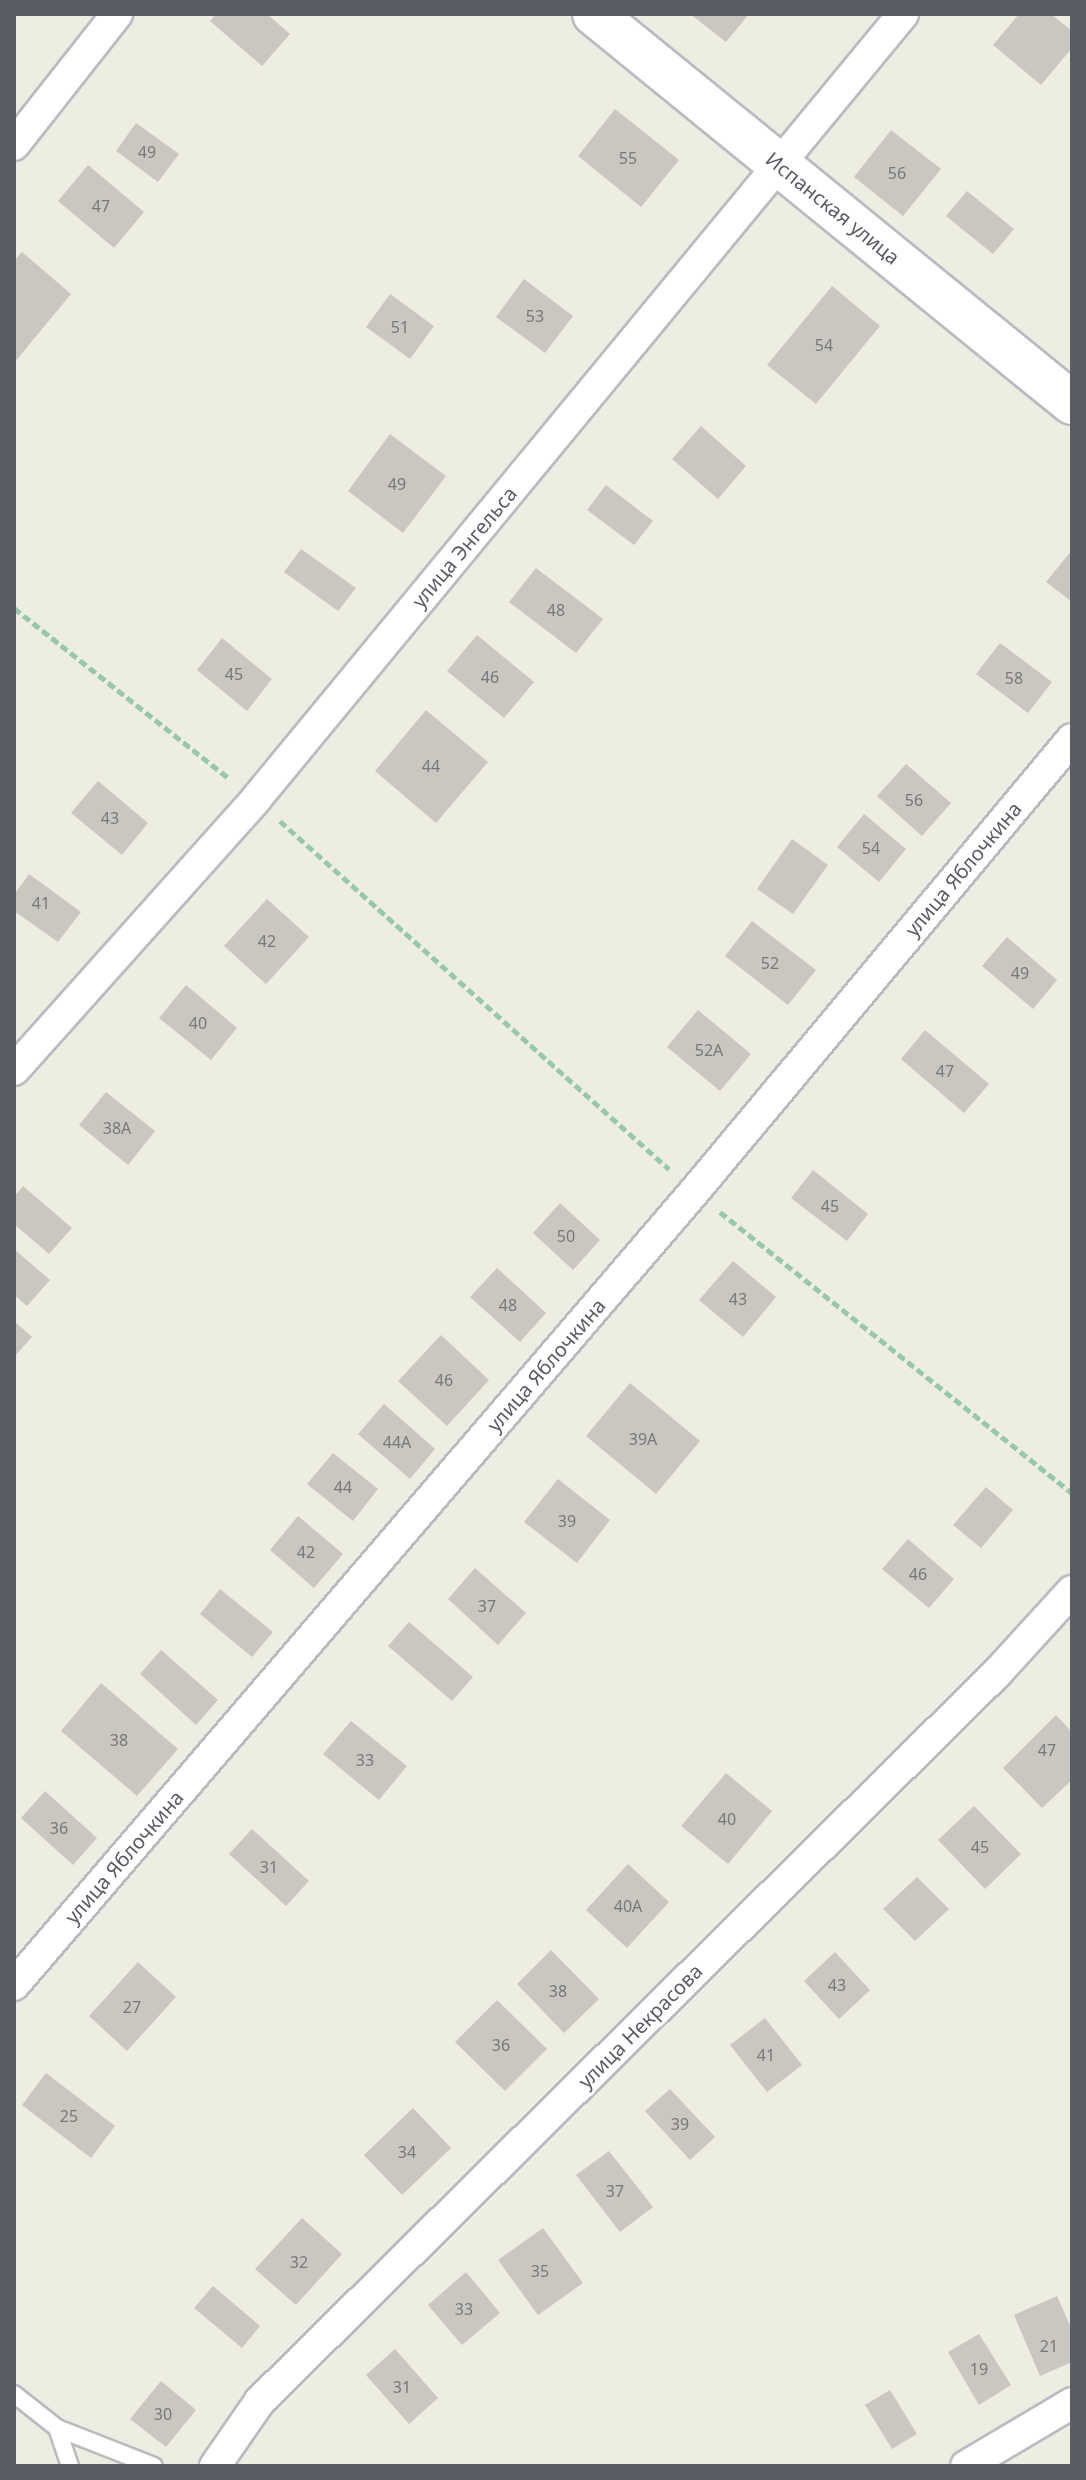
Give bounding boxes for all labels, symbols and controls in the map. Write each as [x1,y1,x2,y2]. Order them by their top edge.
house number: 49 [138,142,156,162]
street label: Испанская улица [761,147,905,269]
house number: 55 [619,148,637,168]
house number: 56 [888,163,906,183]
house number: 47 [92,196,110,216]
house number: 53 [526,306,544,326]
house number: 51 [391,317,409,337]
house number: 54 [815,335,833,355]
house number: 49 [388,474,406,494]
street label: улица Энгельса [406,482,522,612]
house number: 48 [547,600,565,620]
house number: 45 [225,664,243,684]
house number: 46 [481,667,499,687]
house number: 58 [1005,668,1023,688]
house number: 44 [422,756,440,776]
house number: 56 [905,790,923,810]
street label: улица Яблочкина [900,797,1026,941]
house number: 43 [101,808,119,828]
house number: 54 [862,838,880,858]
house number: 41 [32,893,50,913]
house number: 42 [258,931,276,951]
house number: 52 [761,953,779,973]
house number: 49 [1011,963,1029,983]
house number: 40 [189,1013,207,1033]
house number: 52А [695,1040,723,1060]
house number: 47 [936,1061,954,1081]
house number: 38А [103,1118,131,1138]
house number: 45 [821,1196,839,1216]
house number: 50 [557,1226,575,1246]
house number: 43 [729,1289,747,1309]
street label: улица Яблочкина [482,1294,610,1436]
house number: 48 [499,1295,517,1315]
house number: 46 [435,1370,453,1390]
house number: 39А [629,1429,657,1449]
house number: 44А [383,1432,411,1452]
house number: 44 [334,1477,352,1497]
house number: 39 [558,1511,576,1531]
house number: 42 [297,1542,315,1562]
house number: 46 [909,1564,927,1584]
house number: 37 [478,1596,496,1616]
house number: 38 [110,1730,128,1750]
house number: 47 [1038,1740,1056,1760]
house number: 33 [356,1750,374,1770]
street label: улица Яблочкина [60,1786,188,1928]
house number: 40 [718,1809,736,1829]
house number: 36 [50,1818,68,1838]
house number: 45 [971,1837,989,1857]
house number: 31 [260,1857,278,1877]
house number: 40А [614,1896,642,1916]
street label: улица Некрасова [573,1959,707,2093]
house number: 43 [828,1975,846,1995]
house number: 38 [549,1981,567,2001]
house number: 27 [123,1997,141,2017]
house number: 36 [492,2035,510,2055]
house number: 41 [757,2045,775,2065]
house number: 25 [60,2106,78,2126]
house number: 39 [671,2114,689,2134]
house number: 34 [398,2142,416,2162]
house number: 37 [606,2181,624,2201]
house number: 32 [290,2252,308,2272]
house number: 35 [531,2261,549,2281]
house number: 33 [455,2299,473,2319]
house number: 21 [1040,2336,1058,2356]
house number: 19 [970,2359,988,2379]
house number: 31 [393,2377,411,2397]
house number: 30 [154,2404,172,2424]

